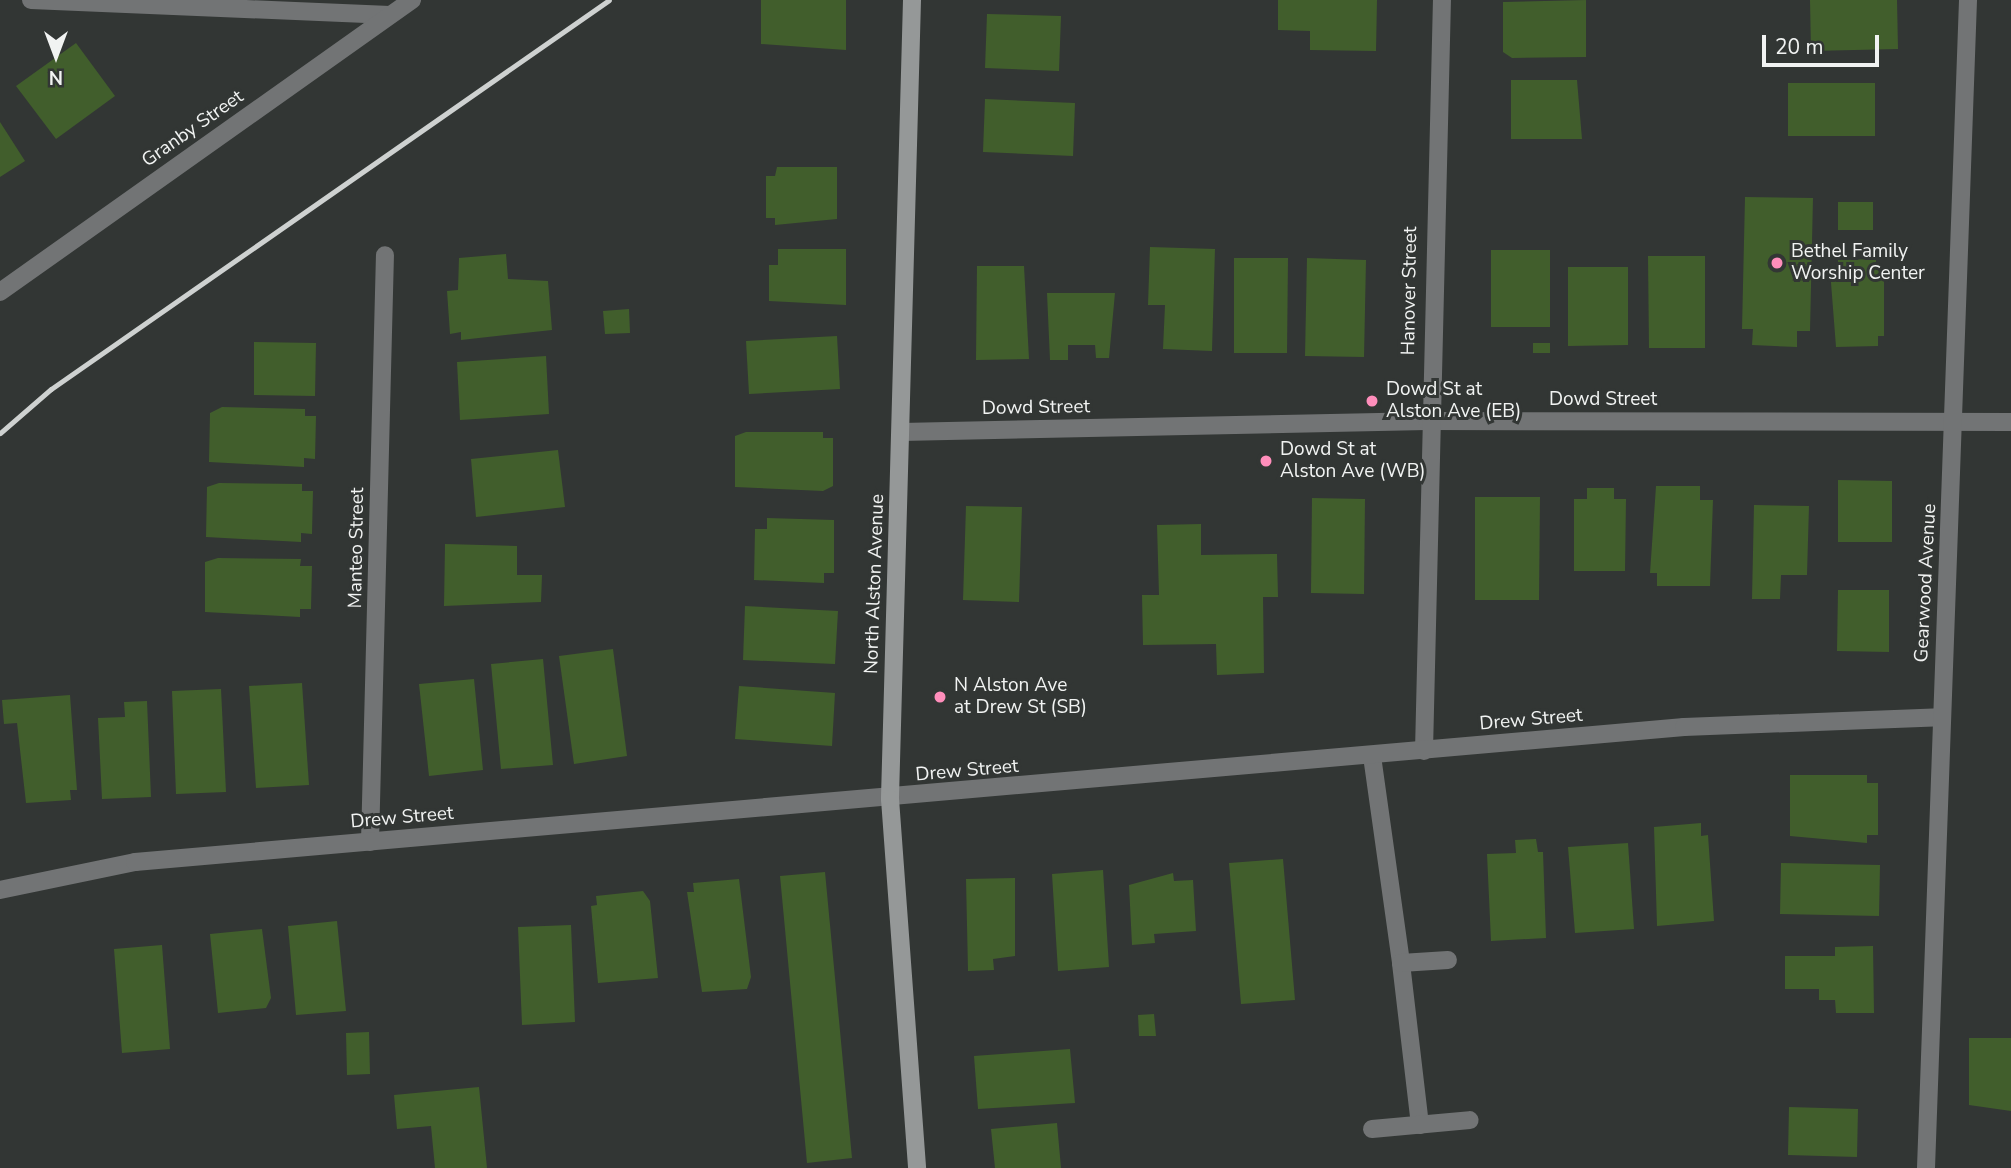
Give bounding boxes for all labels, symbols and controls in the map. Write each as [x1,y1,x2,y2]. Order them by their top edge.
north arrow [21,21,91,91]
scale bar [1766,21,1883,65]
text: 20 m [1775,33,1824,61]
text: N [49,64,63,90]
street label: Granby Street [138,86,248,172]
street label: Hanover Street [1397,226,1423,356]
place label: Bethel Family Worship Center [1791,241,1925,285]
marker: Bethel Family Worship Center [1769,255,1785,271]
place label: Dowd St at Alston Ave (EB) [1386,379,1521,423]
street label: Dowd Street [1549,389,1657,411]
marker: Dowd St at Alston Ave (EB) [1364,393,1380,409]
street label: Dowd Street [982,396,1090,420]
place label: Dowd St at Alston Ave (WB) [1280,439,1426,483]
marker: Dowd St at Alston Ave (WB) [1258,453,1274,469]
street label: Manteo Street [345,487,369,609]
street label: North Alston Avenue [860,494,890,674]
street label: Gearwood Avenue [1910,503,1942,663]
place label: N Alston Ave at Drew St (SB) [954,675,1087,719]
marker: N Alston Ave at Drew St (SB) [932,689,948,705]
street label: Drew Street [1478,704,1584,736]
street label: Drew Street [914,755,1020,787]
street label: Drew Street [349,802,455,834]

